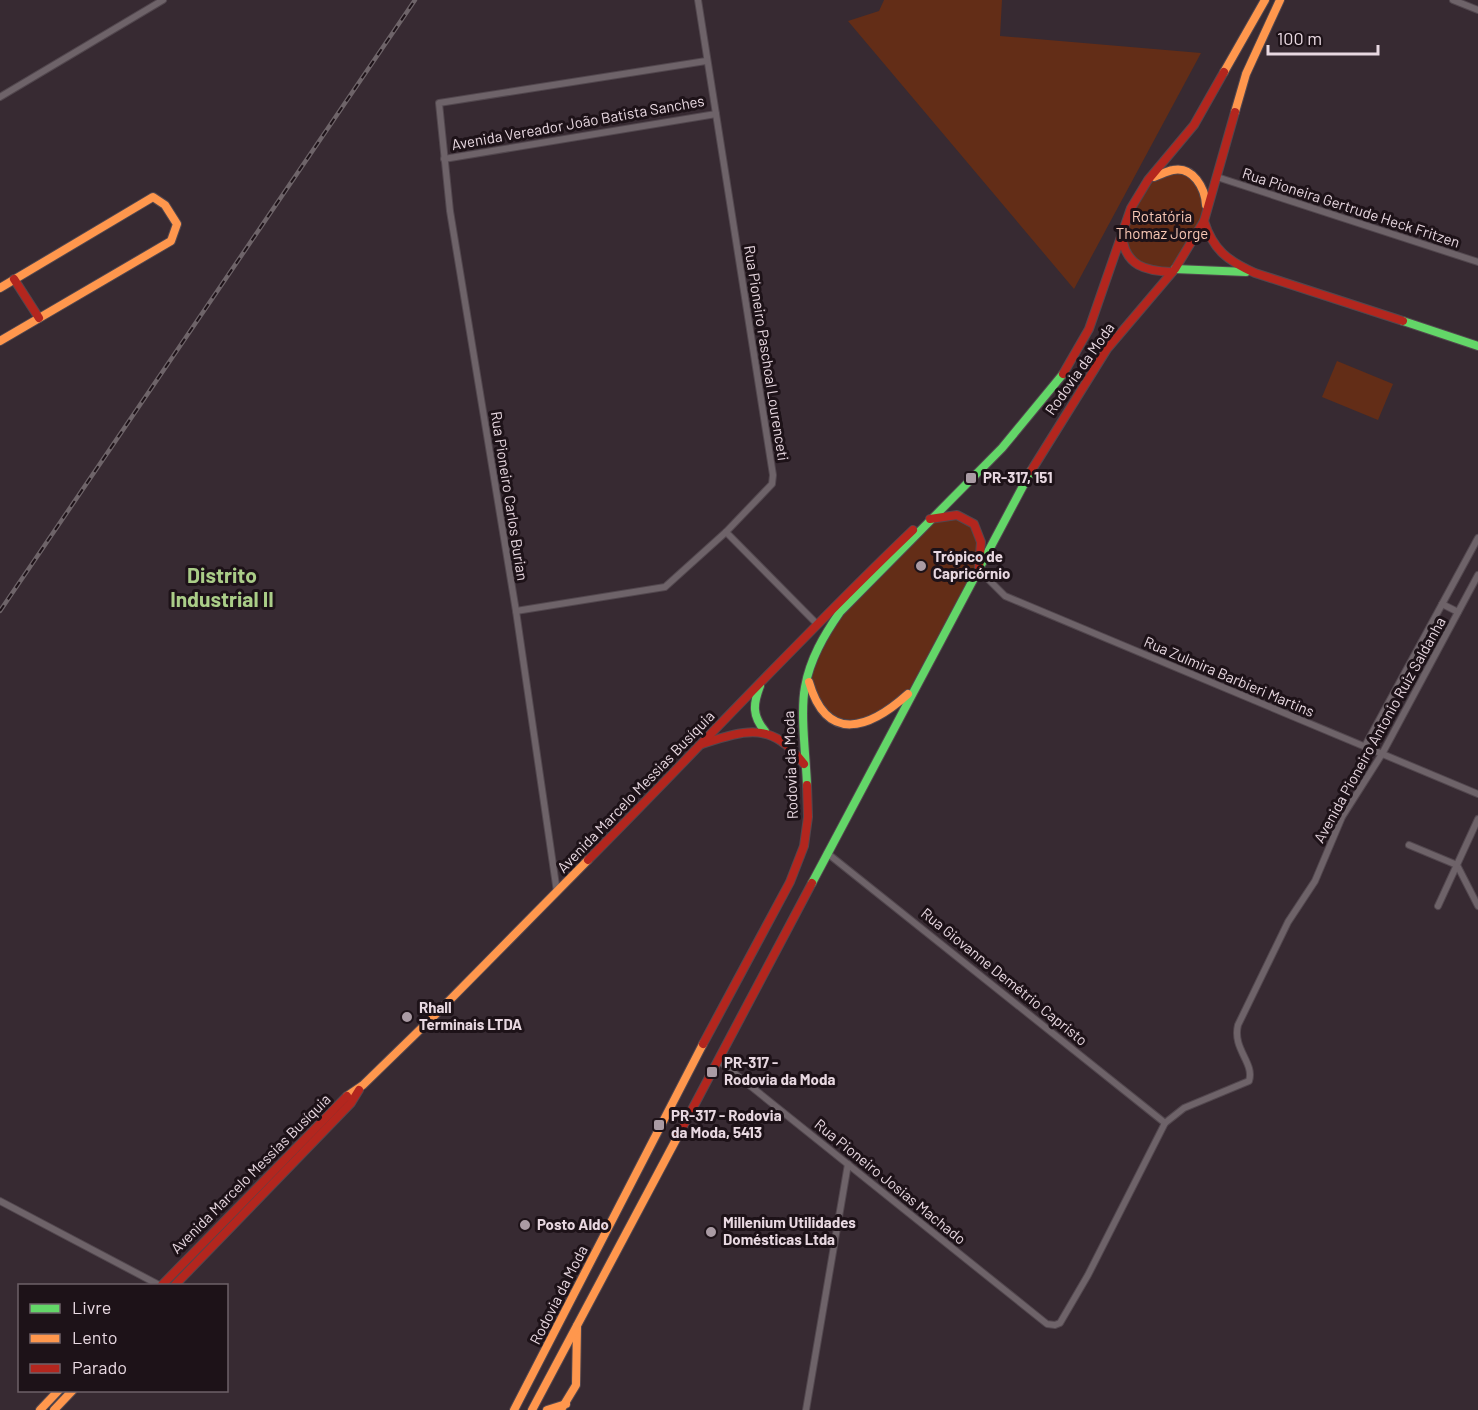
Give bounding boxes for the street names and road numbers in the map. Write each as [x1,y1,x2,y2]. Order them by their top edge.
street label: Avenida Vereador João Batista Sanches [450,91,706,153]
street label: Rua Pioneira Gertrude Heck Fritzen [1240,163,1462,251]
street label: Rua Pioneiro Paschoal Lourenceti [741,244,793,462]
street label: Rodovia da Moda [1041,319,1118,418]
street label: Rua Pioneiro Carlos Burian [488,410,532,582]
street label: Avenida Pioneiro Antonio Ruiz Saldanha [1309,613,1449,846]
street label: Rua Zulmira Barbieri Martins [1141,632,1317,720]
street label: Avenida Marcelo Messias Busíquia [553,706,718,876]
street label: Rodovia da Moda [779,710,801,820]
street label: Rua Giovanne Demétrio Capristo [918,904,1091,1049]
street label: Avenida Marcelo Messias Busíquia [167,1090,334,1257]
street label: Rua Pioneiro Josias Machado [811,1115,970,1248]
street label: Rodovia da Moda [525,1242,591,1347]

